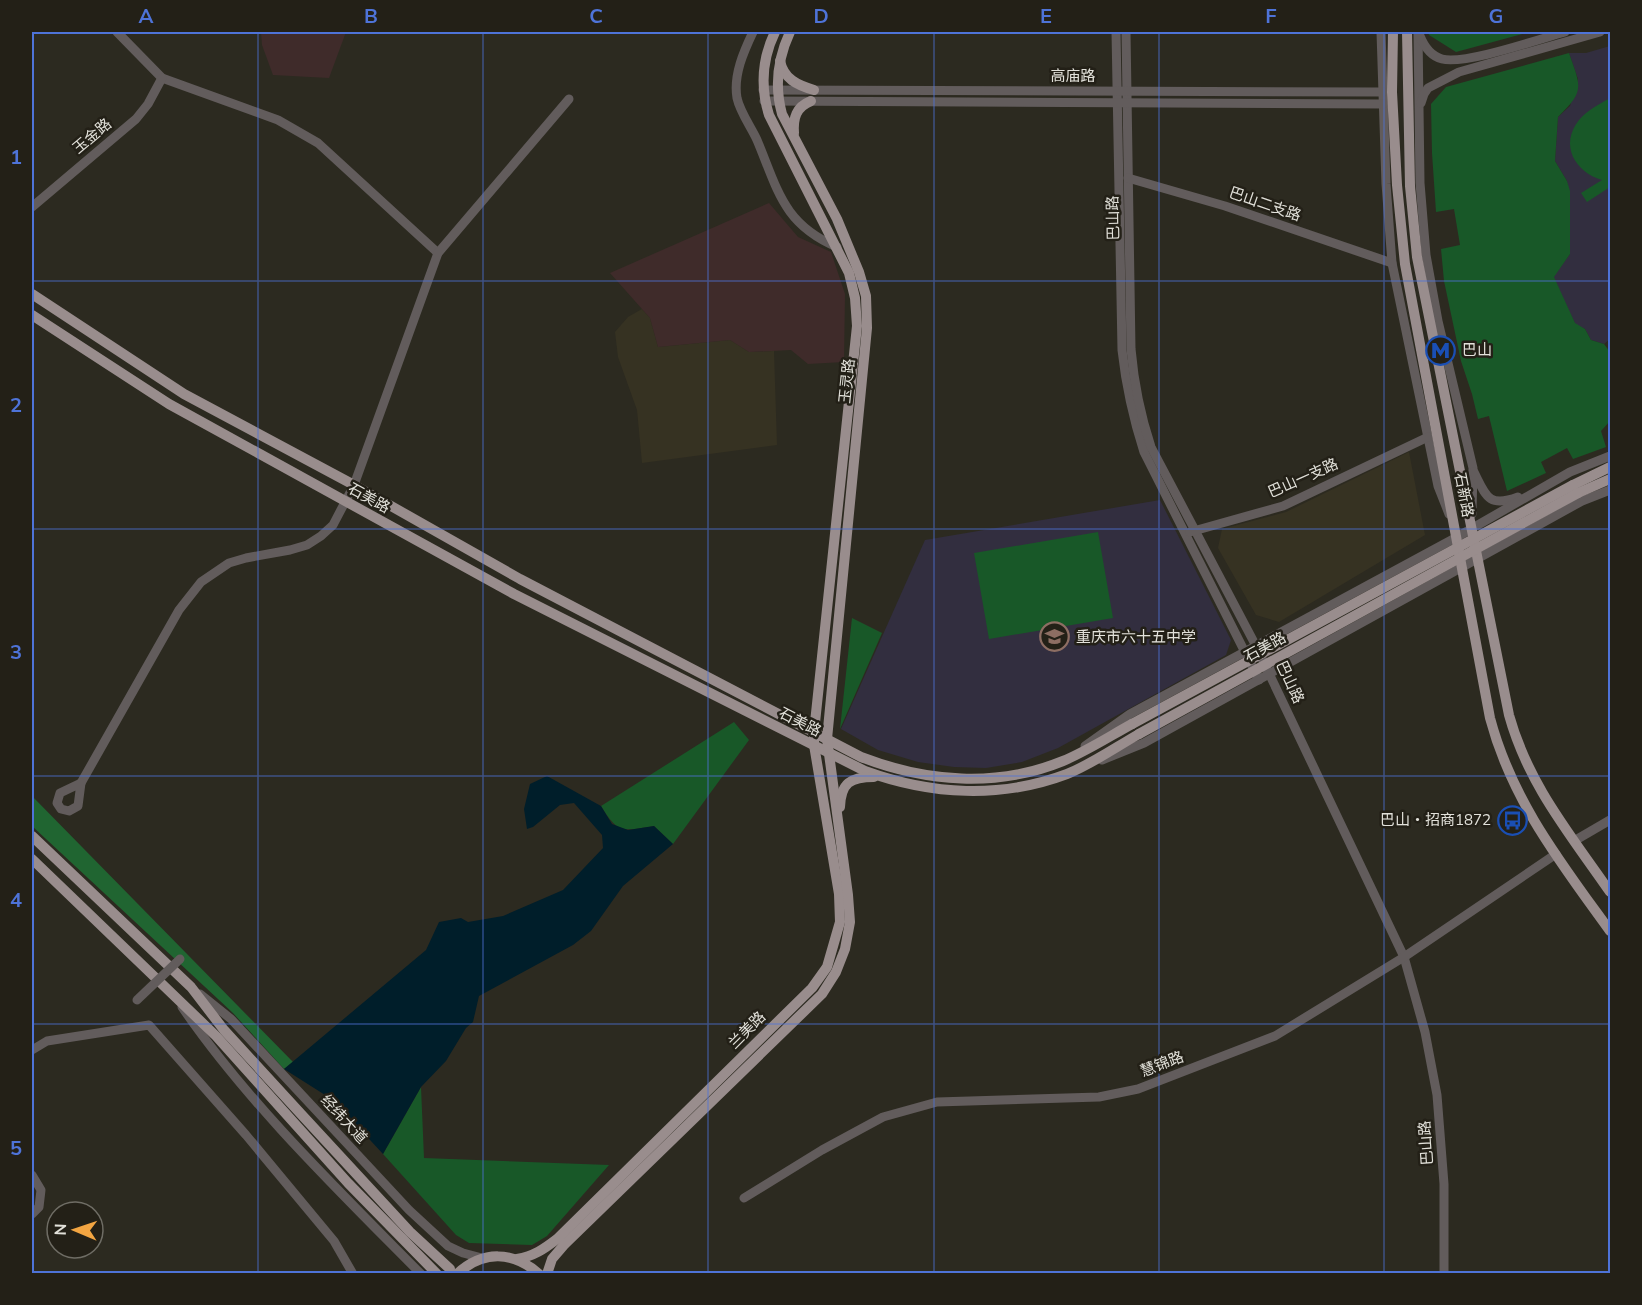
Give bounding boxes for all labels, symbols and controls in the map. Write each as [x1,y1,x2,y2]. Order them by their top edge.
text: A [139,3,154,28]
text: B [364,3,378,28]
text: C [589,3,603,28]
text: D [813,3,829,28]
text: E [1040,3,1052,28]
text: F [1265,3,1277,28]
text: G [1489,3,1503,28]
street label: 高庙路 [1050,66,1096,85]
street label: 玉金路 [68,114,115,157]
text: 1 [10,144,22,169]
street label: 巴山二支路 [1227,182,1304,225]
street label: 巴山路 [1103,195,1122,241]
metro station icon: 巴山 [1425,334,1457,366]
place label: 巴山 [1462,340,1492,359]
street label: 玉灵路 [835,358,858,404]
text: 2 [10,392,22,417]
street label: 巴山一支路 [1265,454,1341,501]
street label: 石新路 [1451,471,1478,519]
street label: 石美路 [345,478,394,517]
school or university icon: 重庆市六十五中学 [1039,621,1071,653]
place label: 重庆市六十五中学 [1076,627,1196,646]
street label: 石美路 [1240,627,1289,666]
text: 3 [10,639,22,664]
street label: 巴山路 [1272,657,1309,706]
street label: 石美路 [776,703,825,740]
bus stop icon: 巴山‧招商1872 [1496,804,1528,836]
place label: 巴山‧招商1872 [1380,810,1491,829]
text: 4 [10,887,22,912]
street label: 兰美路 [724,1007,769,1052]
street label: 慧锦路 [1137,1047,1186,1080]
street label: 经纬大道 [317,1090,372,1147]
street label: 巴山路 [1414,1120,1437,1166]
text: 5 [10,1135,22,1160]
north arrow [45,1200,105,1260]
text: N [50,1223,70,1236]

